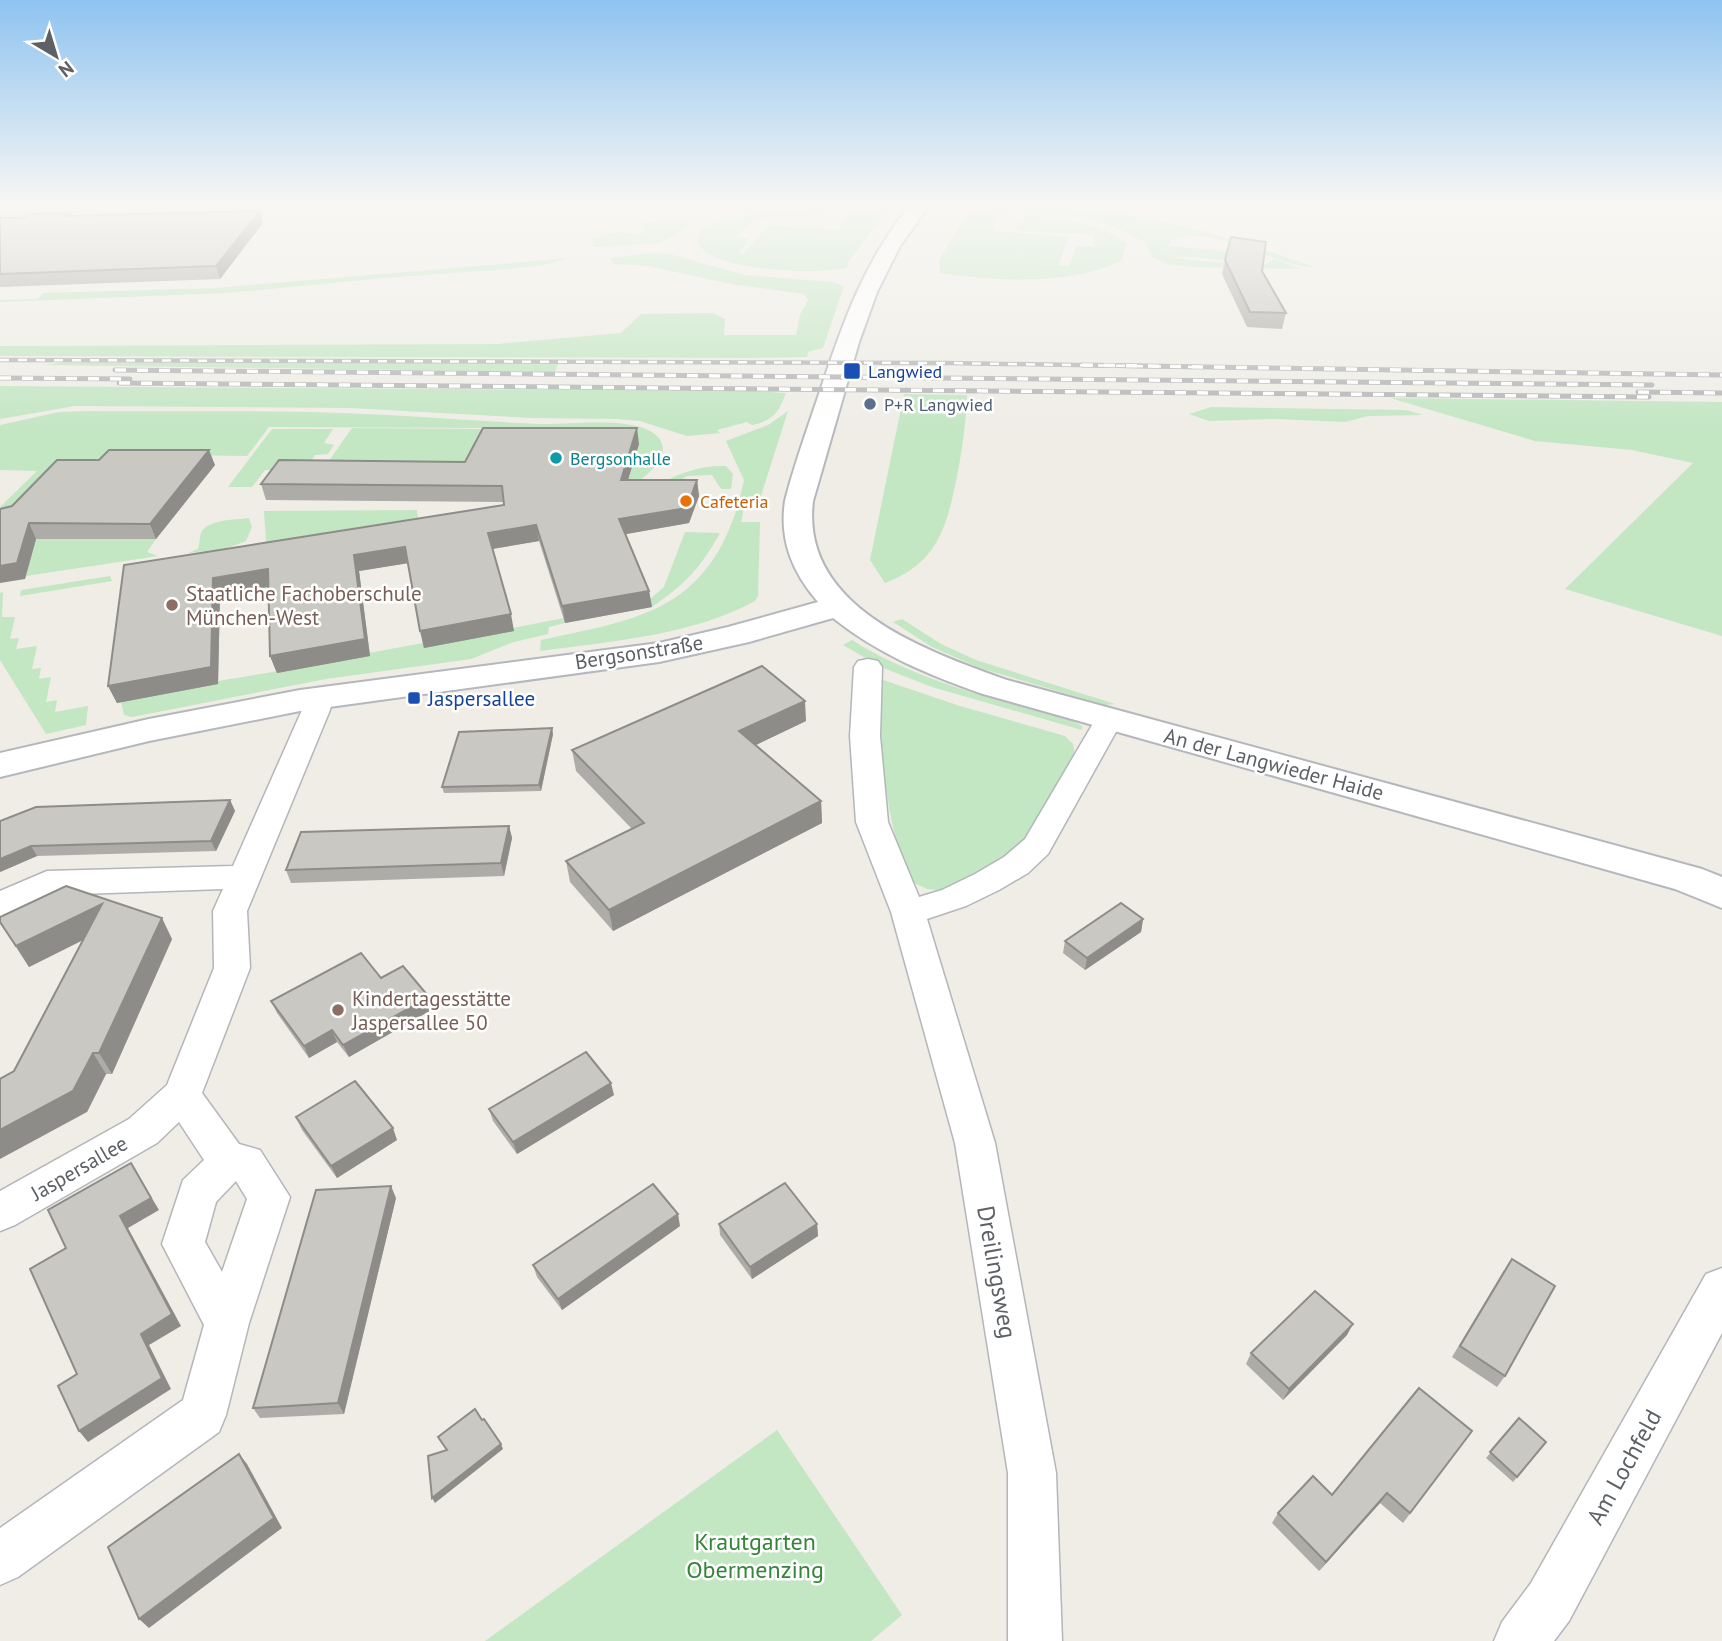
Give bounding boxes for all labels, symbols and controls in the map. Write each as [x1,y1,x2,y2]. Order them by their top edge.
north arrow [21,21,91,91]
text: N [54,56,79,83]
place label: Langwied [868,360,942,383]
marker: Langwied [842,361,862,381]
place label: P+R Langwied [884,393,993,416]
marker: P+R Langwied [862,396,878,412]
place label: Bergsonhalle [570,447,671,470]
marker: Bergsonhalle [548,450,564,466]
place label: Cafeteria [700,490,769,513]
marker: Cafeteria [678,493,694,509]
place label: Staatliche Fachoberschule München-West [186,580,422,631]
marker: Staatliche Fachoberschule München-West [164,597,180,613]
street label: Bergsonstraße [573,629,705,675]
place label: Jaspersallee [427,685,535,712]
marker: Jaspersallee [406,690,422,706]
street label: An der Langwieder Haide [1161,722,1387,806]
place label: Kindertagesstätte Jaspersallee 50 [351,985,511,1036]
marker: Kindertagesstätte Jaspersallee 50 [330,1002,346,1018]
street label: Jaspersallee [25,1130,132,1207]
street label: Dreilingsweg [970,1203,1024,1341]
street label: Am Lochfeld [1580,1404,1668,1530]
park label: Krautgarten Obermenzing [686,1526,824,1585]

